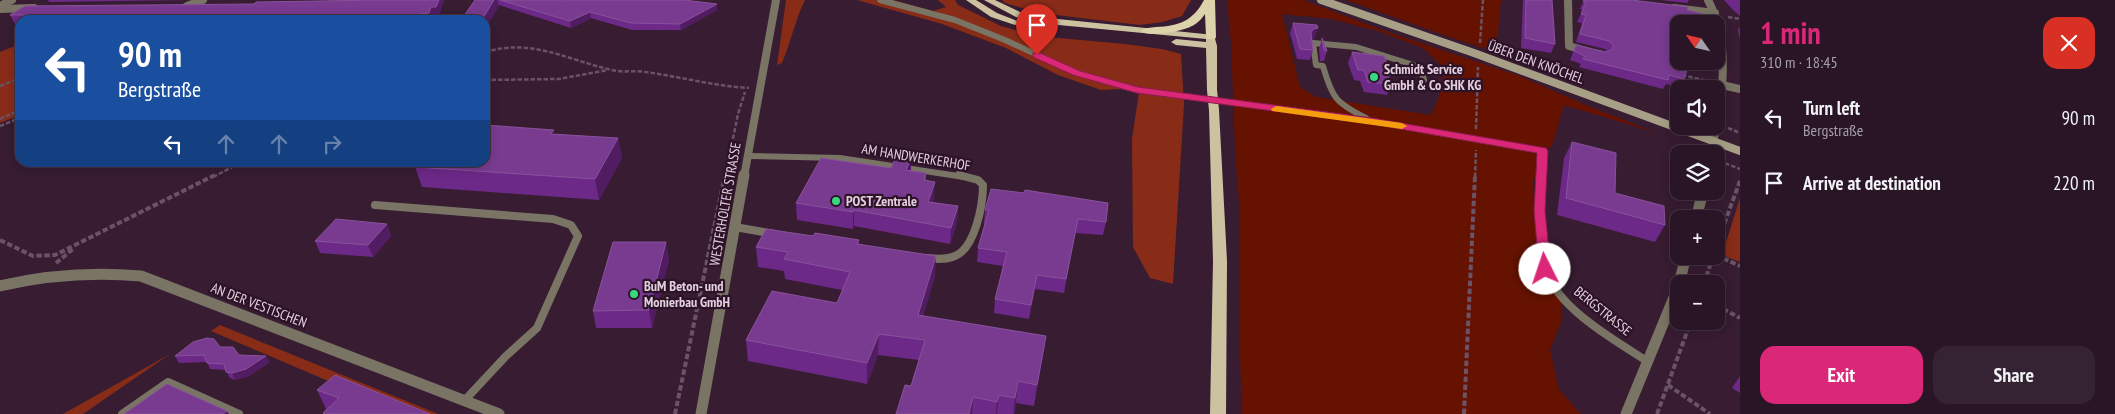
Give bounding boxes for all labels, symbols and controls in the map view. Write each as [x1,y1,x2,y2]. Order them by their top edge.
pin [1016,4,1058,55]
icon: arrive [1023,11,1051,39]
text: 1 min [1760,13,1821,52]
north arrow [1670,15,1725,70]
map controls [1670,15,1725,330]
button: close [2043,17,2095,69]
text: 90 m [118,31,182,77]
icon: left [35,35,100,100]
street label: ÜBER DEN KNÖCHEL [1485,36,1587,88]
text: 310 m · 18:45 [1760,52,1838,72]
place label: Schmidt Service GmbH & Co SHK KG [1384,60,1481,94]
marker: Schmidt Service GmbH & Co SHK KG [1368,71,1380,83]
text: Bergstraße [118,75,201,103]
button: sound [1670,80,1725,135]
text: Turn left [1803,96,1860,120]
icon: left [1760,104,1788,132]
text: 90 m [2062,106,2095,130]
text: Bergstraße [1803,120,1863,140]
icon: left [159,130,187,158]
icon: ahead [212,130,240,158]
icon: ahead [265,130,293,158]
icon: right [318,130,346,158]
street label: AM HANDWERKERHOF [860,140,972,175]
street label: WESTERHOLTER STRASSE [705,141,745,267]
button: layers [1670,145,1725,200]
icon: arrive [1760,169,1788,197]
text: Arrive at destination [1803,171,1941,195]
text: 220 m [2053,171,2095,195]
place label: POST Zentrale [846,192,917,210]
marker: POST Zentrale [830,195,842,207]
button: + [1670,210,1725,265]
position arrow [1518,242,1570,294]
button: − [1670,275,1725,330]
place label: BuM Beton- und Monierbau GmbH [644,277,730,311]
street label: AN DER VESTISCHEN [208,278,310,332]
street label: BERGSTRASSE [1570,282,1636,340]
marker: BuM Beton- und Monierbau GmbH [628,288,640,300]
button: Exit [1760,346,1923,404]
button: Share [1933,346,2095,404]

